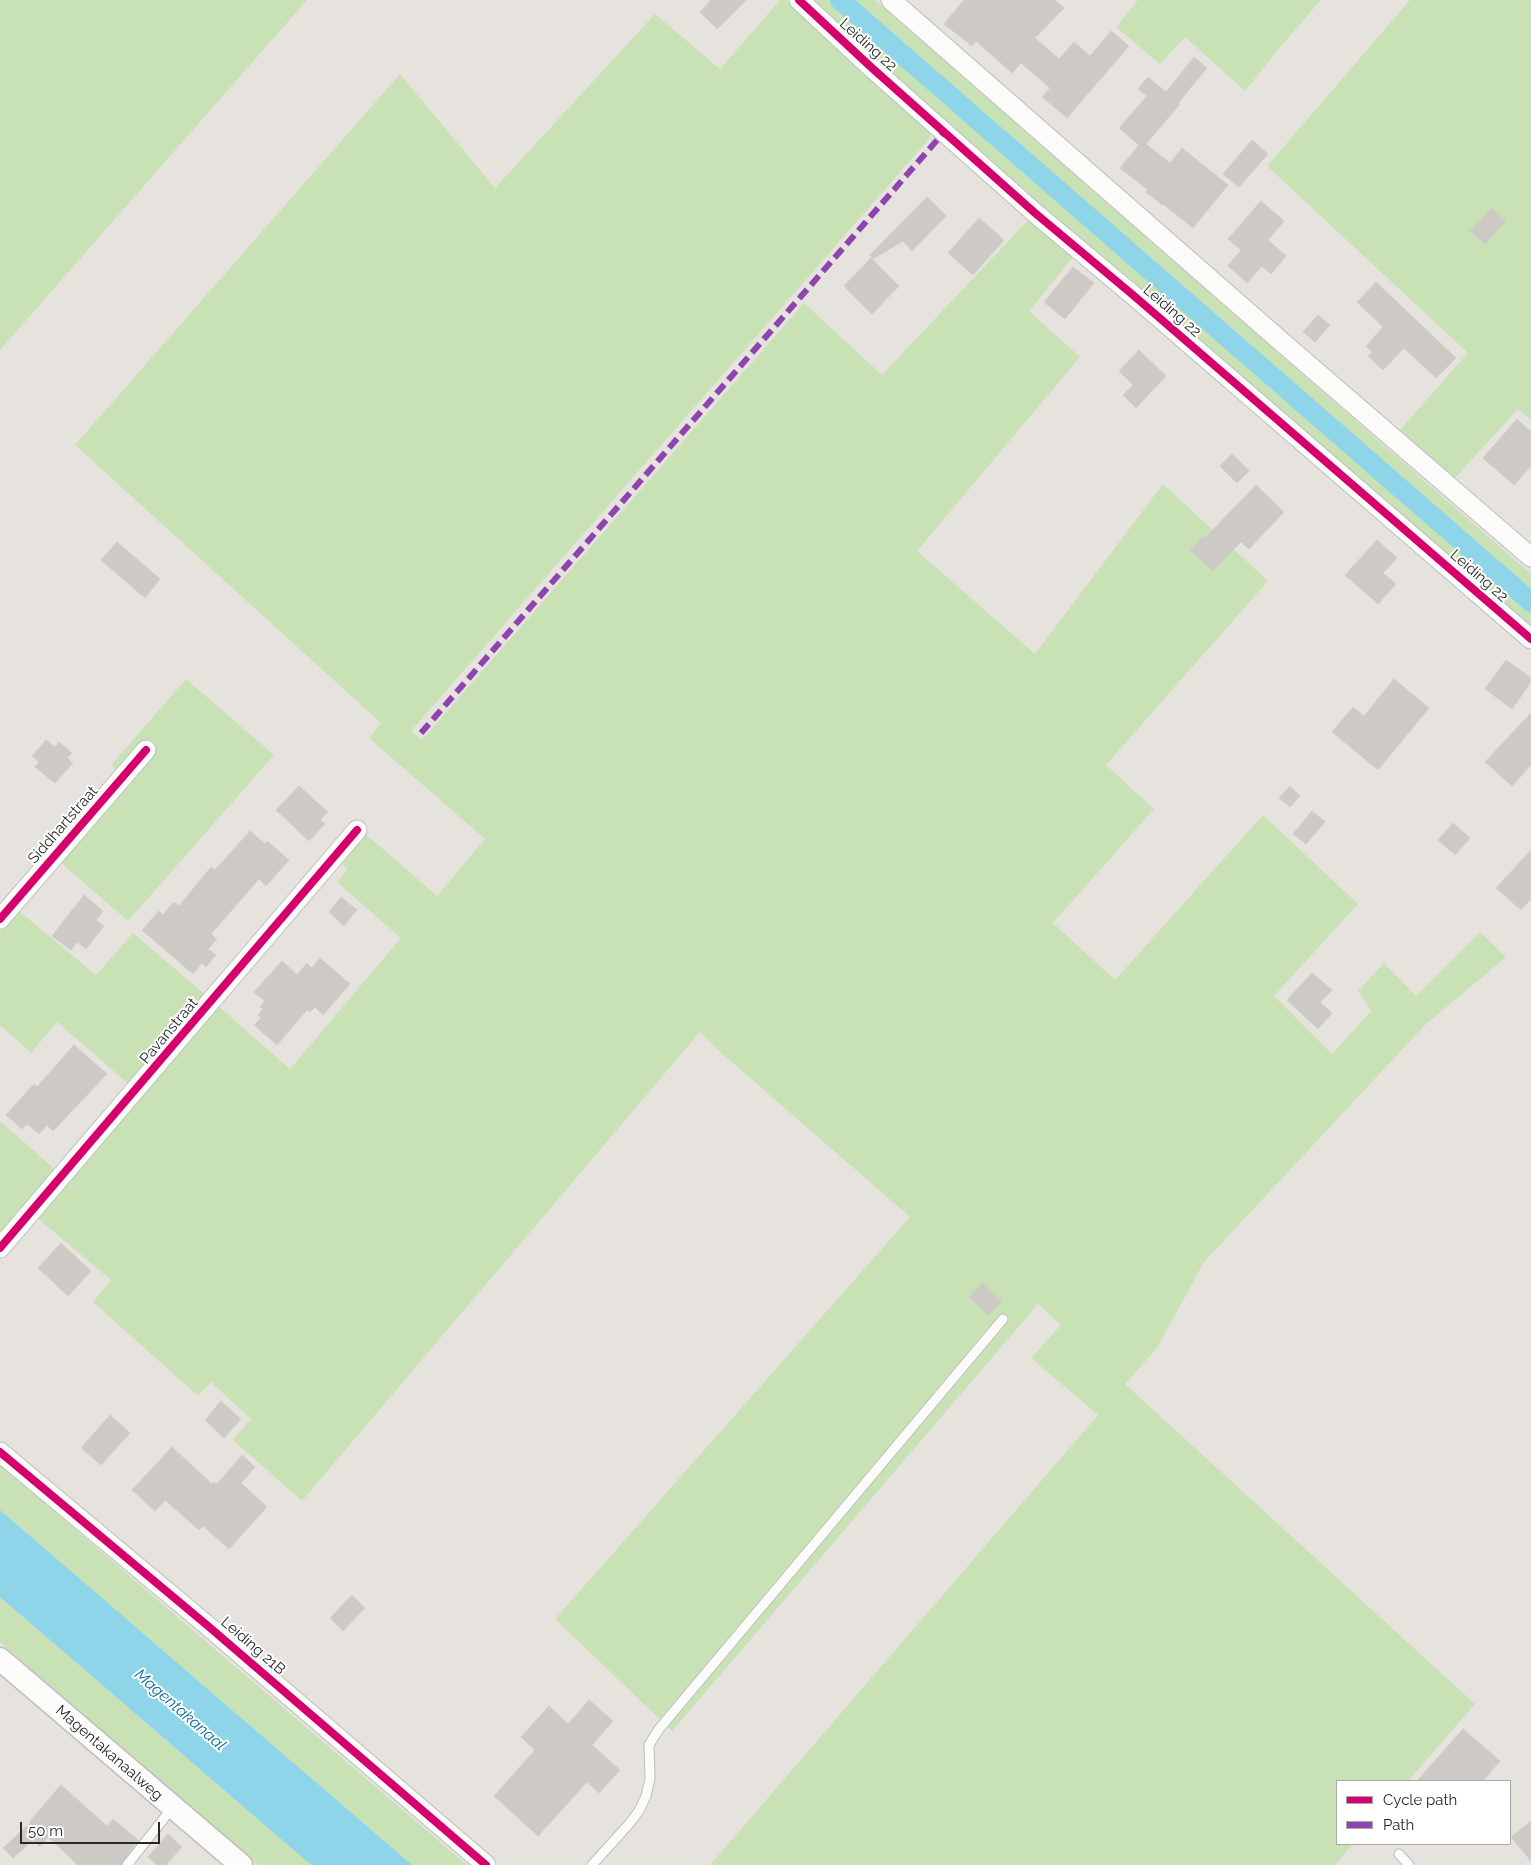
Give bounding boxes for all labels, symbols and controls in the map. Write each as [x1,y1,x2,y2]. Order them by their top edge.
street label: Leiding 22 [836,15,900,75]
street label: Leiding 22 [1139,281,1205,341]
street label: Leiding 22 [1446,546,1512,606]
street label: Siddhartstraat [24,782,102,868]
street label: Pavanstraat [136,994,202,1068]
street label: Leiding 21B [217,1613,289,1679]
water label: Magentakanaal [130,1665,230,1755]
street label: Magentakanaalweg [52,1702,166,1804]
legend [1336,1780,1511,1845]
text: Cycle path [1383,1791,1457,1809]
scale bar [22,1812,162,1844]
text: Path [1383,1816,1414,1834]
text: 50 m [28,1822,63,1840]

